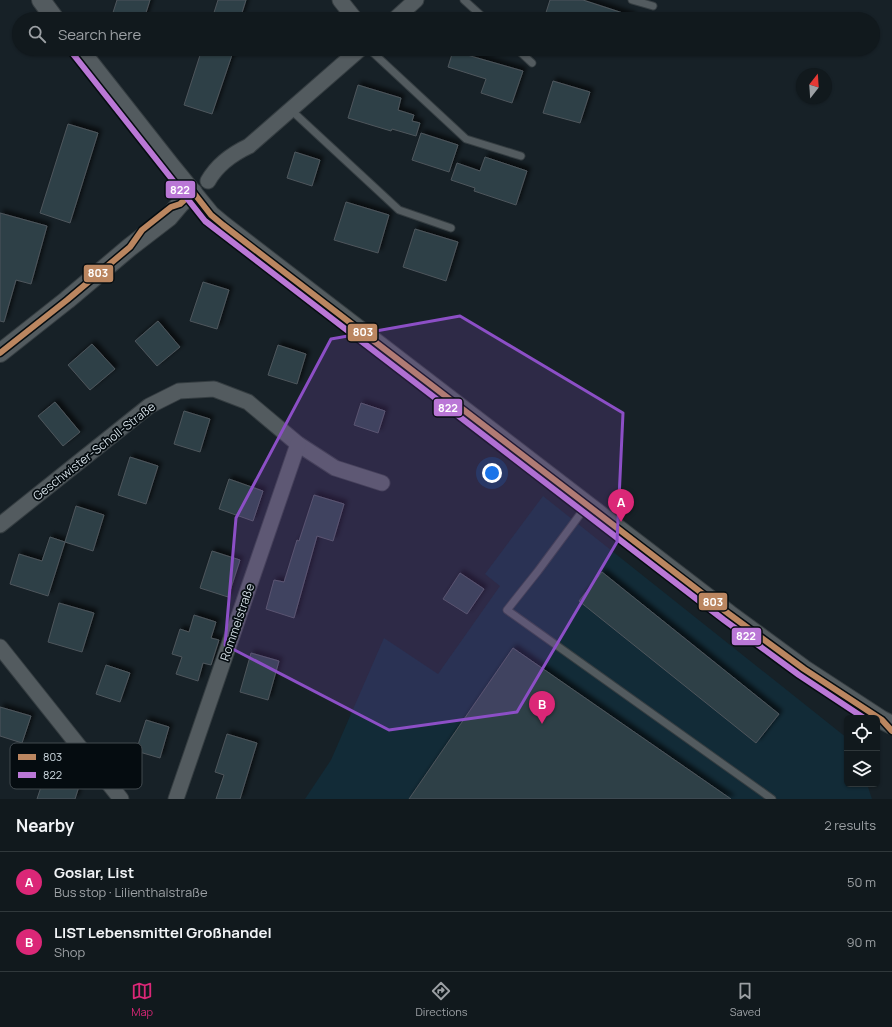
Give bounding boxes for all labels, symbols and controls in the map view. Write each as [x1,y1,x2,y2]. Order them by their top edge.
search box [12,12,880,56]
icon: search [26,23,48,45]
text: Search here [58,24,141,45]
north arrow [796,68,832,104]
line badge: 822 [165,180,196,199]
text: 822 [170,182,190,197]
line badge: 803 [83,264,114,283]
text: 803 [88,265,108,280]
line badge: 803 [347,323,378,342]
text: 803 [353,324,373,339]
street label: Geschwister-Scholl-Straße [29,398,159,504]
line badge: 822 [433,398,463,417]
text: 822 [438,400,458,415]
your location [482,463,502,483]
pin: A [608,489,634,522]
street label: Rommelstraße [216,581,258,663]
line badge: 803 [698,592,728,611]
text: 803 [703,594,723,609]
line badge: 822 [731,627,762,646]
text: 822 [736,628,756,643]
pin: B [529,691,555,724]
map controls [844,715,880,787]
button: locate [844,715,880,751]
legend [10,743,142,789]
text: 803 [43,749,62,764]
button: layers [844,751,880,787]
text: 822 [43,767,62,782]
text: Nearby [16,814,74,837]
text: 2 results [824,816,876,834]
text: Goslar, List [54,862,134,883]
text: A [25,873,33,891]
text: 50 m [847,873,876,891]
text: Bus stop · Lilienthalstraße [54,883,208,901]
text: LIST Lebensmittel Großhandel [54,922,272,943]
text: B [25,933,33,951]
text: 90 m [846,933,876,951]
text: Shop [54,943,85,961]
tab: Map [131,980,153,1019]
tab: Directions [415,980,468,1019]
tab: Saved [730,980,761,1019]

